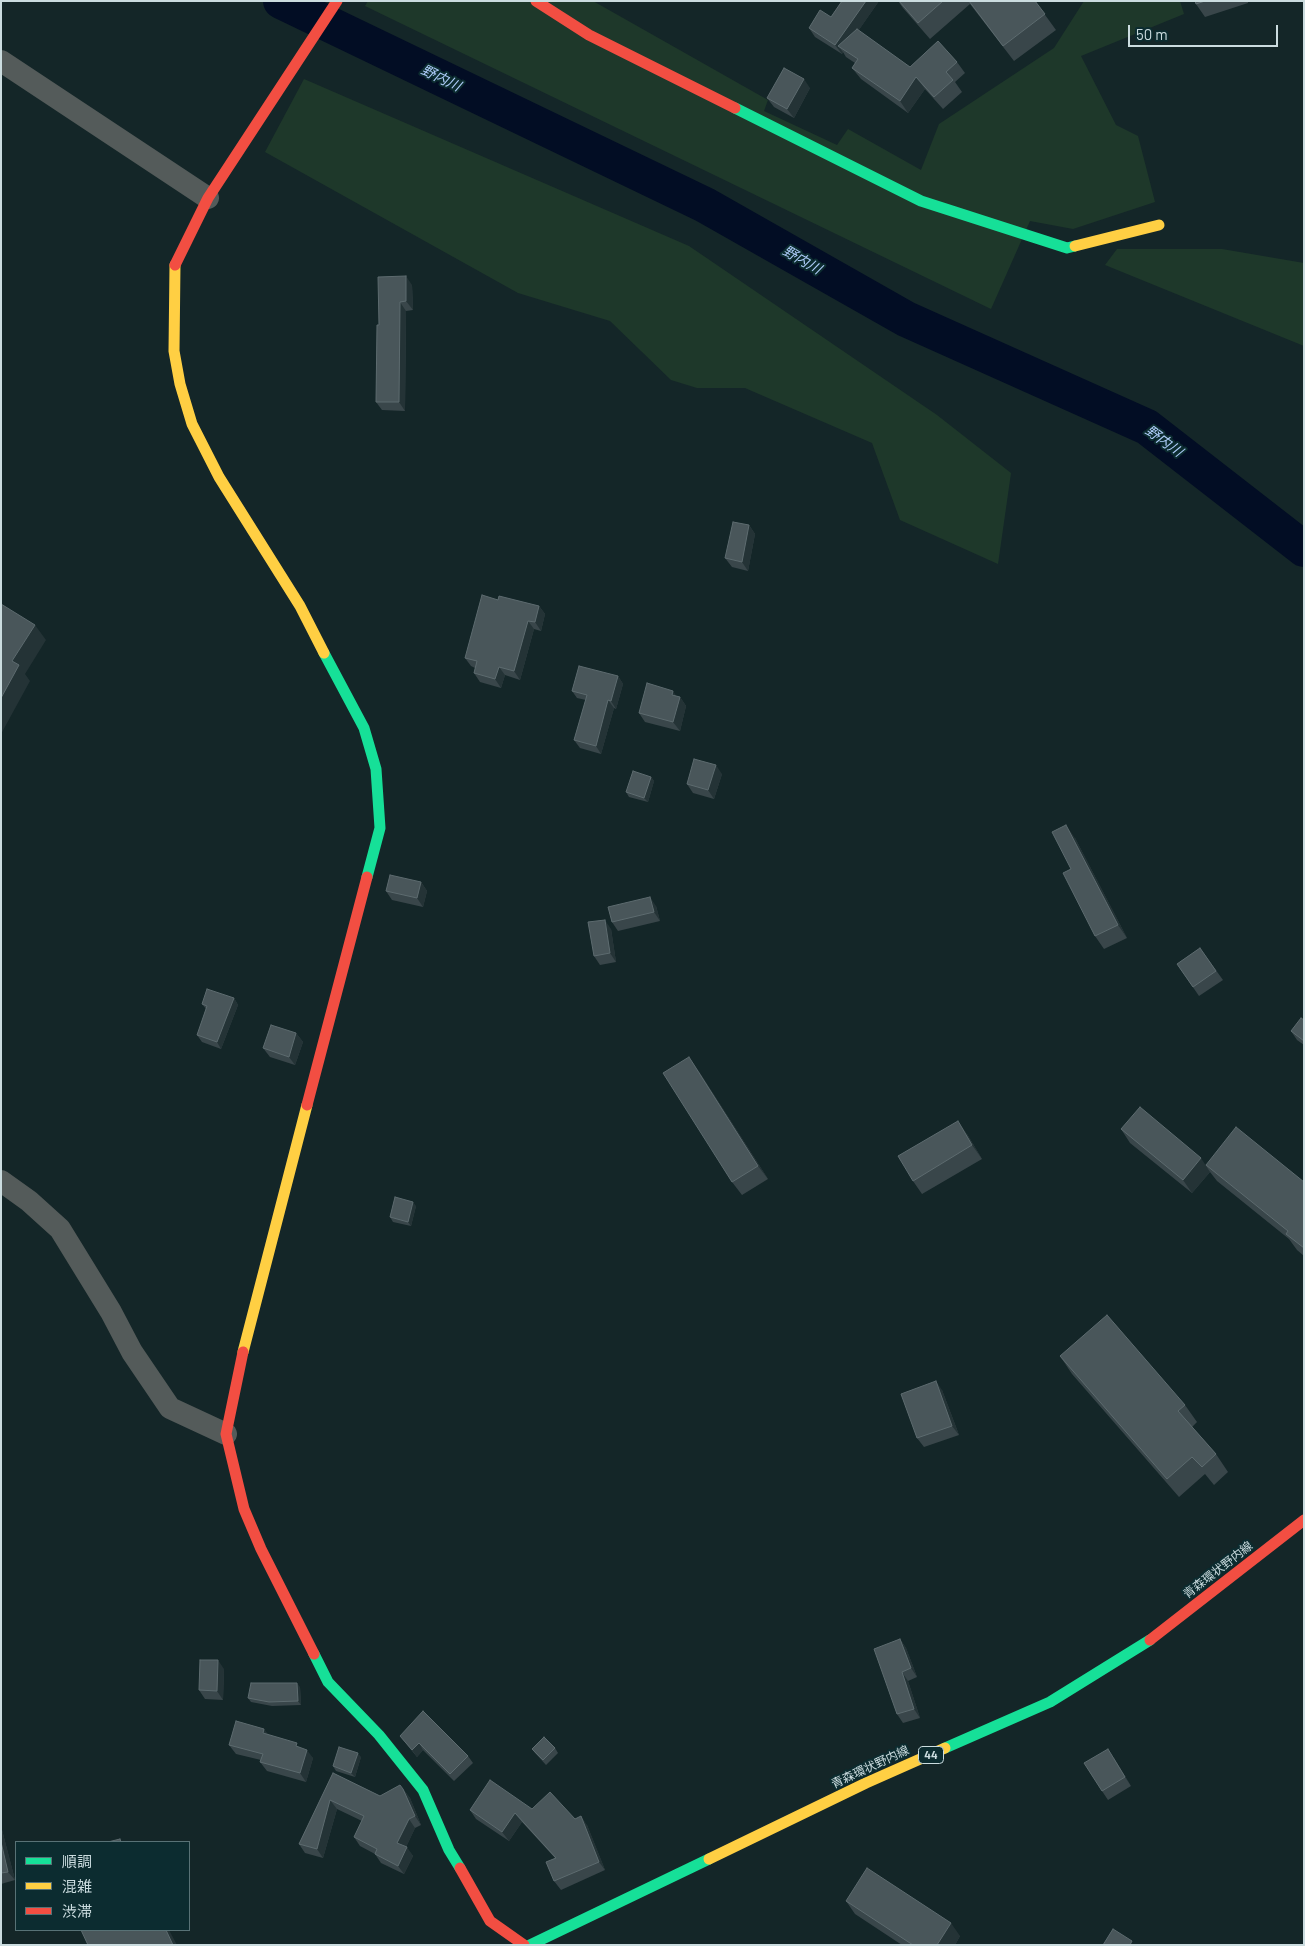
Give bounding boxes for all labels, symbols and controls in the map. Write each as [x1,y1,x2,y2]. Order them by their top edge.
scale bar [1130,15,1280,47]
text: 50 m [1136,25,1168,43]
water label: 野内川 [418,61,464,95]
water label: 野内川 [780,242,824,278]
water label: 野内川 [1142,422,1186,460]
street label: 青森環状野内線 [1180,1538,1256,1602]
street label: 青森環状野内線 [829,1743,911,1791]
road number: 44 [918,1746,944,1764]
legend [15,1841,190,1931]
text: 順調 [62,1852,92,1870]
text: 混雑 [62,1877,92,1895]
text: 渋滞 [62,1902,92,1920]

